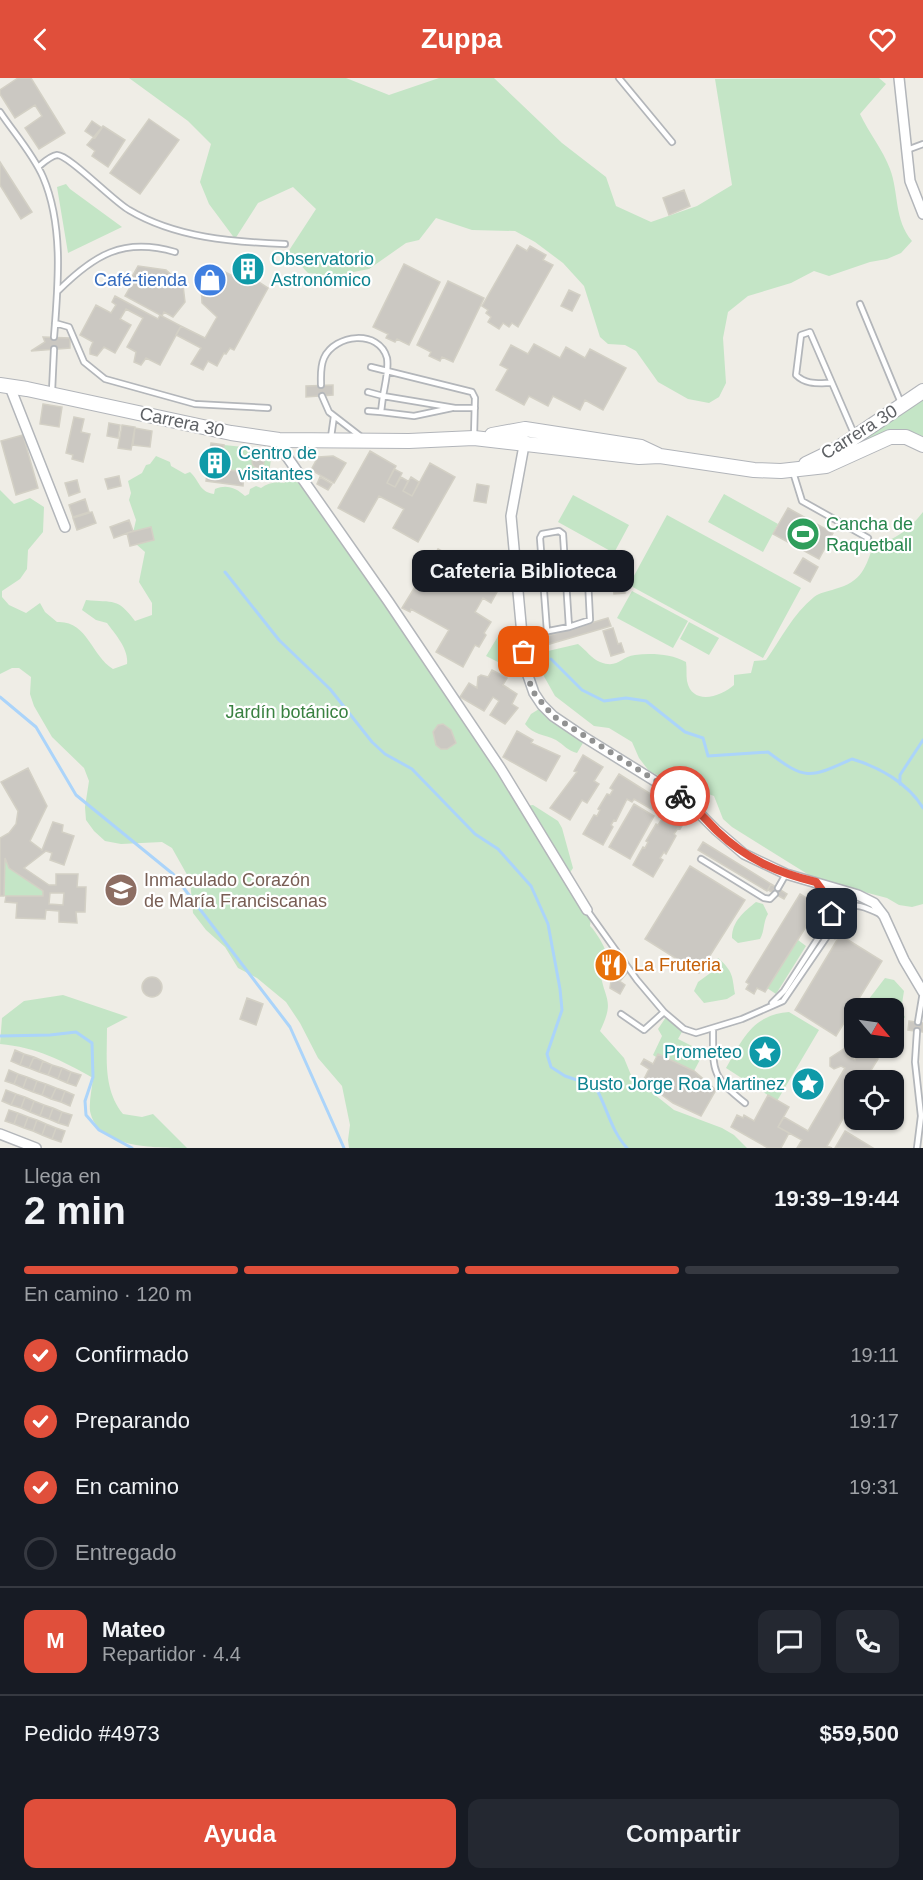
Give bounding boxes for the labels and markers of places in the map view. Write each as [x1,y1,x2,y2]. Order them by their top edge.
place label: Observatorio Astronómico [271,249,374,290]
building icon: Observatorio Astronómico [230,251,266,287]
shop icon: Café-tienda [192,262,228,298]
place label: Café-tienda [94,270,188,290]
place label: Centro de visitantes [238,443,317,484]
building icon: Centro de visitantes [197,445,233,481]
place label: Cancha de Raquetball [826,514,913,555]
sports icon: Cancha de Raquetball [785,516,821,552]
callout: Cafeteria Biblioteca [413,550,635,592]
pin [498,626,549,677]
place label: Inmaculado Corazón de María Franciscanas [144,870,327,911]
school or university icon: Inmaculado Corazón de María Franciscanas [103,872,139,908]
pin [806,888,857,939]
restaurant icon: La Fruteria [593,947,629,983]
place label: La Fruteria [634,955,722,975]
place icon: Prometeo [747,1034,783,1070]
place label: Prometeo [664,1042,742,1062]
place icon: Busto Jorge Roa Martinez [790,1066,826,1102]
place label: Busto Jorge Roa Martinez [577,1074,785,1094]

